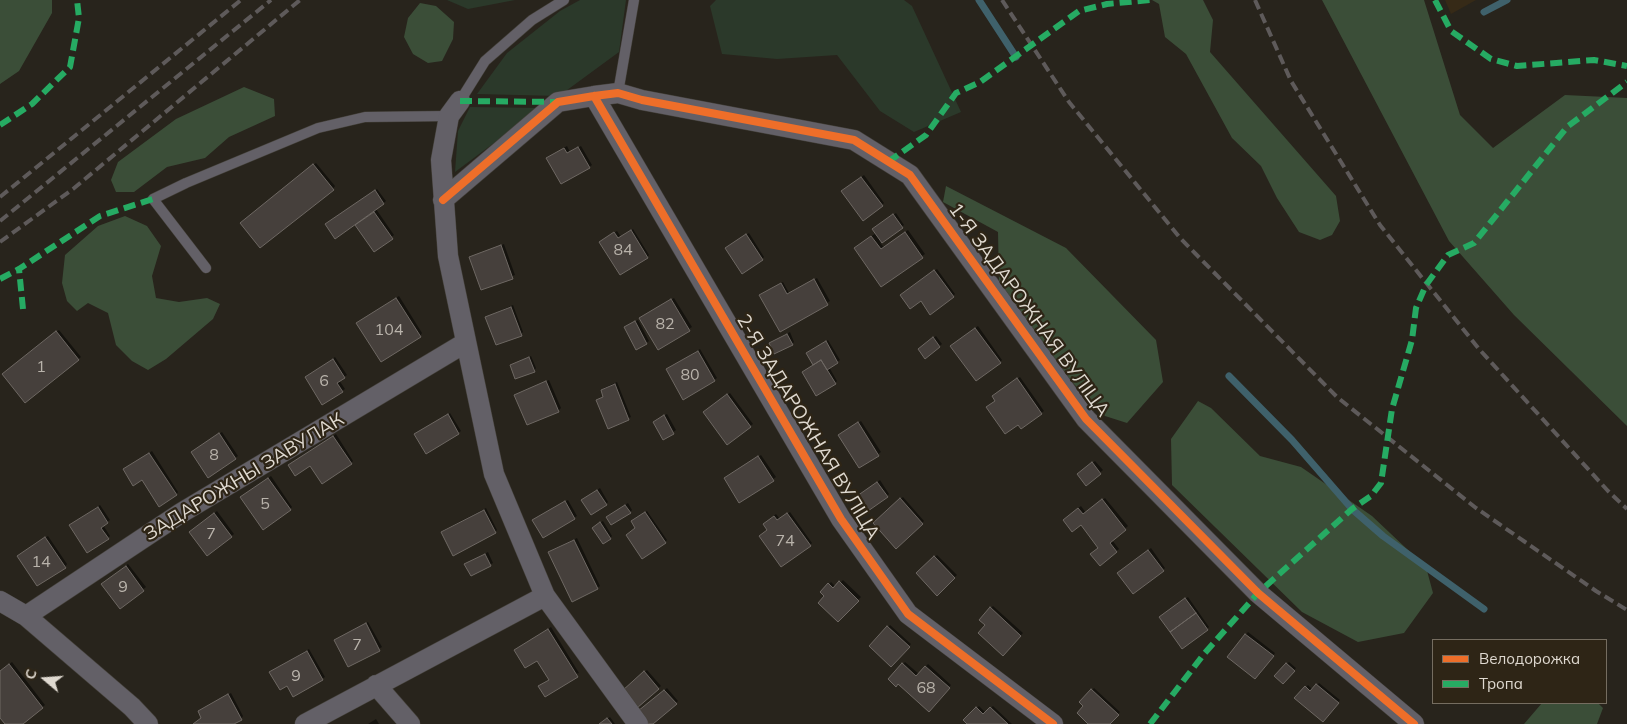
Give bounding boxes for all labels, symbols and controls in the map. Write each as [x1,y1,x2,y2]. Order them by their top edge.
street label: 1-Я ЗАДАРОЖНАЯ ВУЛІЦА [944,199,1114,421]
house number: 84 [613,240,633,260]
street label: 2-Я ЗАДАРОЖНАЯ ВУЛІЦА [732,310,884,544]
house number: 82 [655,314,675,334]
house number: 104 [375,320,403,340]
house number: 1 [36,357,46,377]
house number: 80 [680,365,700,385]
house number: 6 [319,371,329,391]
street label: ЗАДАРОЖНЫ ЗАВУЛАК [140,408,348,546]
house number: 8 [209,445,219,465]
house number: 5 [260,494,270,514]
house number: 7 [206,524,216,544]
house number: 74 [775,531,795,551]
house number: 14 [31,552,51,572]
house number: 9 [118,577,128,597]
house number: 7 [352,635,362,655]
legend [1432,639,1607,704]
text: Велодорожка [1479,649,1580,668]
north arrow [20,654,70,704]
house number: 9 [291,666,301,686]
text: С [21,667,41,682]
text: Тропа [1479,674,1523,693]
house number: 68 [916,678,936,698]

